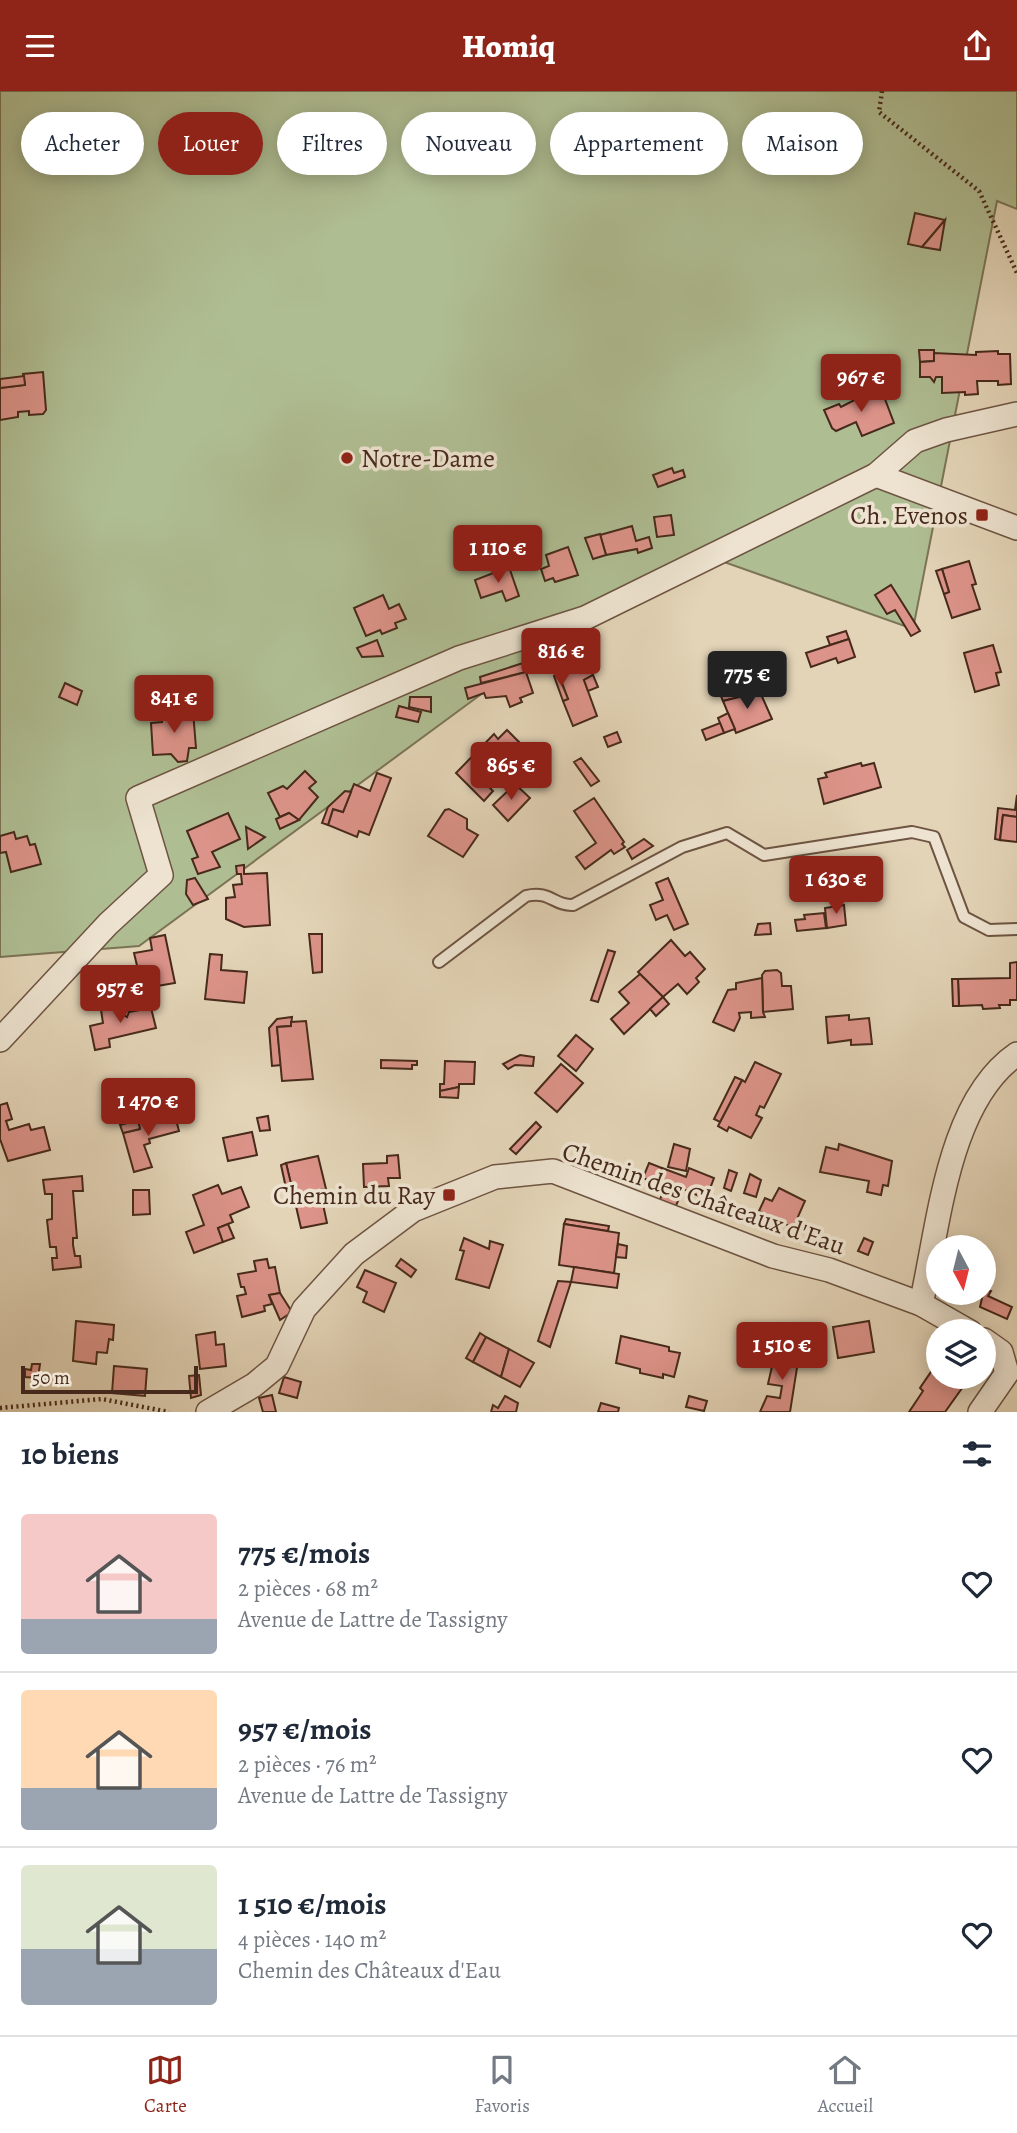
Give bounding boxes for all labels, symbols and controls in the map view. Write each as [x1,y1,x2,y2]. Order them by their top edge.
text: Homiq [462,24,555,68]
icon: menu [21,27,59,65]
icon: share [958,27,996,65]
chip: Acheter [21,112,144,175]
chip: Louer [158,112,263,175]
chip: Filtres [277,112,387,175]
chip: Nouveau [401,112,536,175]
chip: Appartement [550,112,728,175]
chip: Maison [742,112,863,175]
pin: 967 € [812,355,910,414]
text: 967 € [837,361,885,392]
place label: Notre-Dame [361,441,495,476]
marker: Notre-Dame [339,450,355,466]
place label: Ch. Evenos [850,498,968,533]
marker: Ch. Evenos [974,507,990,523]
pin: 1 110 € [433,525,563,585]
text: 1 110 € [469,532,527,563]
pin: 816 € [512,629,610,688]
text: 816 € [537,635,585,666]
pin: 775 € [698,651,796,711]
text: 775 € [724,658,770,689]
pin: 841 € [125,675,223,735]
text: 841 € [150,682,198,713]
pin: 865 € [462,743,560,802]
text: 865 € [487,749,535,780]
pin: 1 630 € [771,857,901,916]
text: 1 630 € [805,863,867,894]
pin: 957 € [71,965,169,1025]
text: 957 € [96,972,144,1003]
pin: 1 470 € [83,1079,213,1138]
text: 1 470 € [117,1085,179,1116]
street label: Chemin des Châteaux d'Eau [558,1134,851,1264]
place label: Chemin du Ray [273,1178,435,1213]
marker: Chemin du Ray [441,1187,457,1203]
north arrow [926,1235,996,1305]
map controls [926,1235,996,1389]
button: layers [926,1319,996,1389]
pin: 1 510 € [717,1323,847,1382]
text: 1 510 € [752,1329,812,1360]
scale bar [21,1363,198,1395]
text: 50 m [32,1365,70,1391]
text: 10 biens [21,1434,119,1474]
icon: filters [958,1435,996,1473]
text: 775 €/mois [238,1533,370,1573]
icon: home [77,1542,161,1626]
icon: heart [958,1565,996,1603]
text: 2 pièces · 68 m² [238,1573,378,1604]
text: Avenue de Lattre de Tassigny [238,1604,508,1635]
text: 957 €/mois [238,1709,371,1749]
icon: home [77,1718,161,1802]
icon: heart [958,1741,996,1779]
text: 2 pièces · 76 m² [238,1749,377,1780]
text: Avenue de Lattre de Tassigny [238,1780,508,1811]
text: 1 510 €/mois [238,1884,387,1924]
icon: home [77,1893,161,1977]
icon: heart [958,1916,996,1954]
text: 4 pièces · 140 m² [238,1924,386,1955]
text: Chemin des Châteaux d'Eau [238,1955,501,1986]
tab: Carte [144,2051,187,2119]
tab: Favoris [475,2051,530,2119]
tab: Accueil [818,2051,873,2119]

